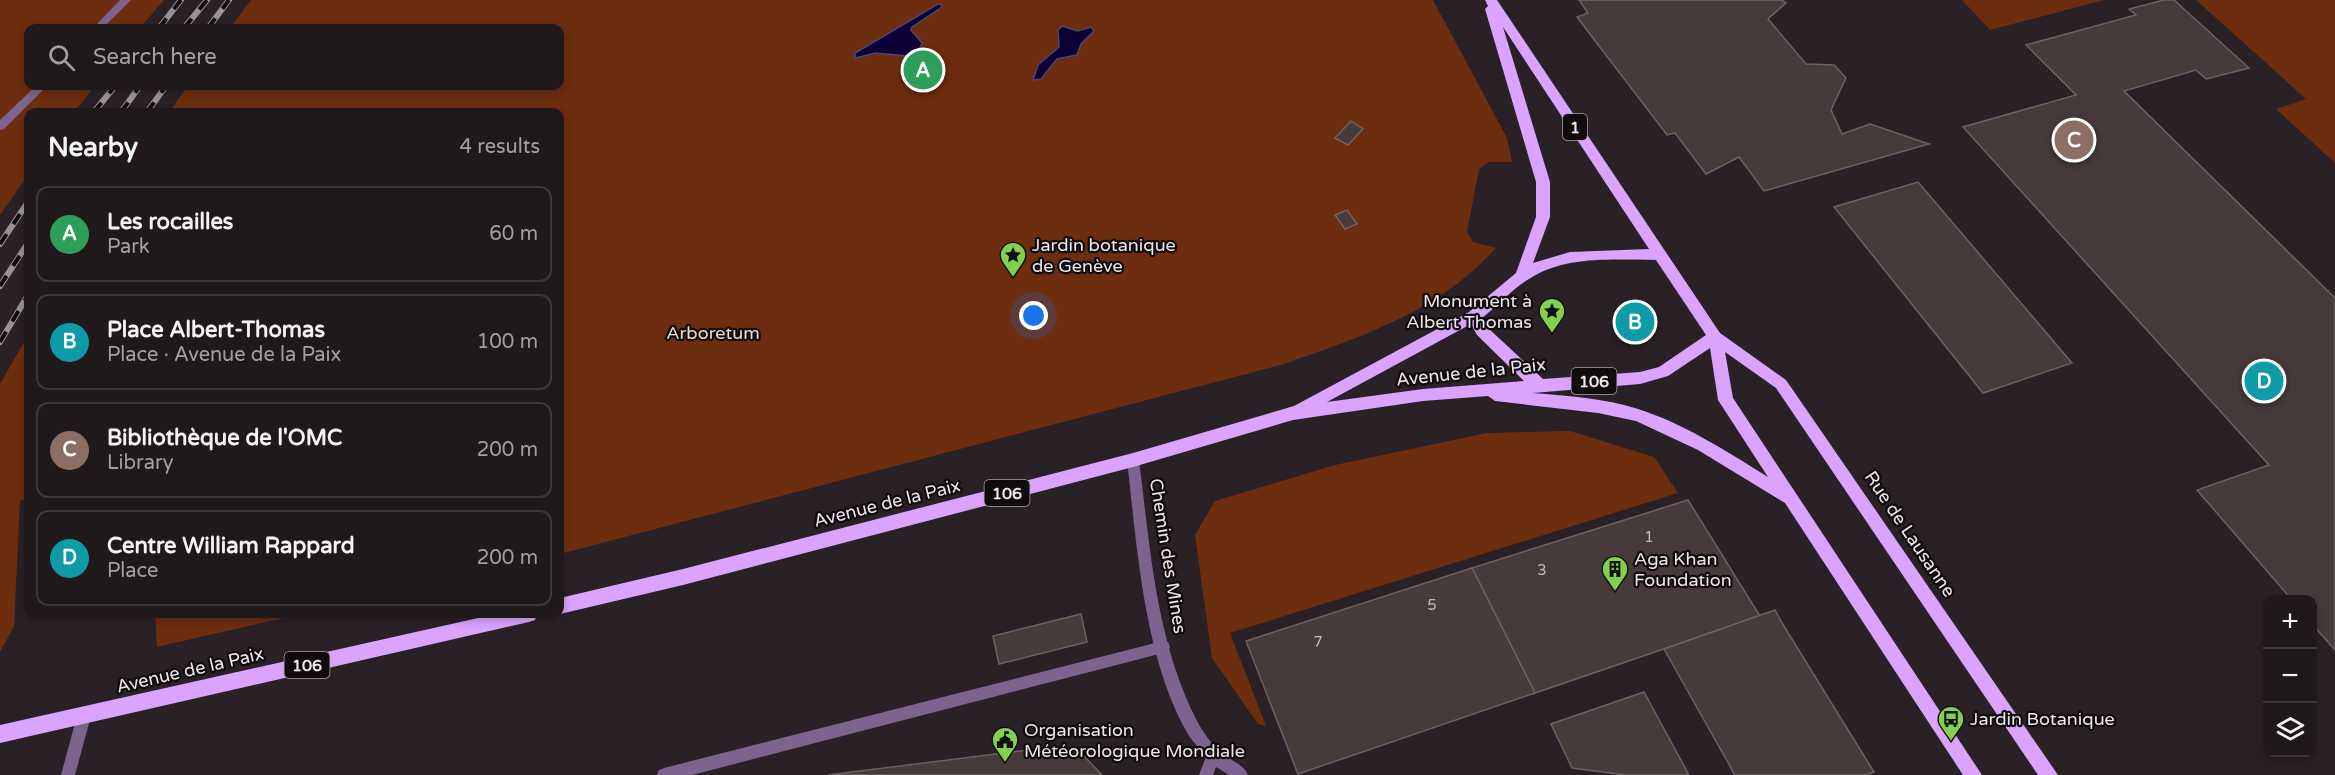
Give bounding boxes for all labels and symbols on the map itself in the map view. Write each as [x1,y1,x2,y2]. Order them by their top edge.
pin: A [904,48,942,92]
road number: 1 [1563,114,1587,140]
pin: C [2054,118,2094,162]
place label: Jardin botanique de Genève [1032,234,1176,277]
place icon: Jardin botanique de Genève [998,240,1028,278]
place label: Monument à Albert Thomas [1406,290,1532,333]
place icon: Monument à Albert Thomas [1537,296,1567,334]
pin: B [1616,300,1654,344]
your location [1019,301,1048,330]
park label: Arboretum [666,322,760,344]
street label: Avenue de la Paix [1395,353,1547,391]
pin: D [2244,358,2284,404]
road number: 106 [1572,368,1616,394]
street label: Rue de Lausanne [1860,467,1960,601]
street label: Avenue de la Paix [811,474,963,532]
street label: Chemin des Mines [1145,477,1191,635]
road number: 106 [984,480,1030,506]
house number: 1 [1644,528,1654,546]
place label: Aga Khan Foundation [1634,548,1732,591]
building icon: Aga Khan Foundation [1600,554,1630,592]
house number: 3 [1537,561,1547,579]
house number: 5 [1427,596,1437,614]
house number: 7 [1313,633,1323,651]
street label: Avenue de la Paix [114,642,266,698]
road number: 106 [284,652,330,678]
bus stop icon: Jardin Botanique [1936,704,1966,742]
place label: Jardin Botanique [1970,708,2115,730]
place label: Organisation Météorologique Mondiale [1024,719,1245,762]
public building icon: Organisation Météorologique Mondiale [990,725,1020,763]

